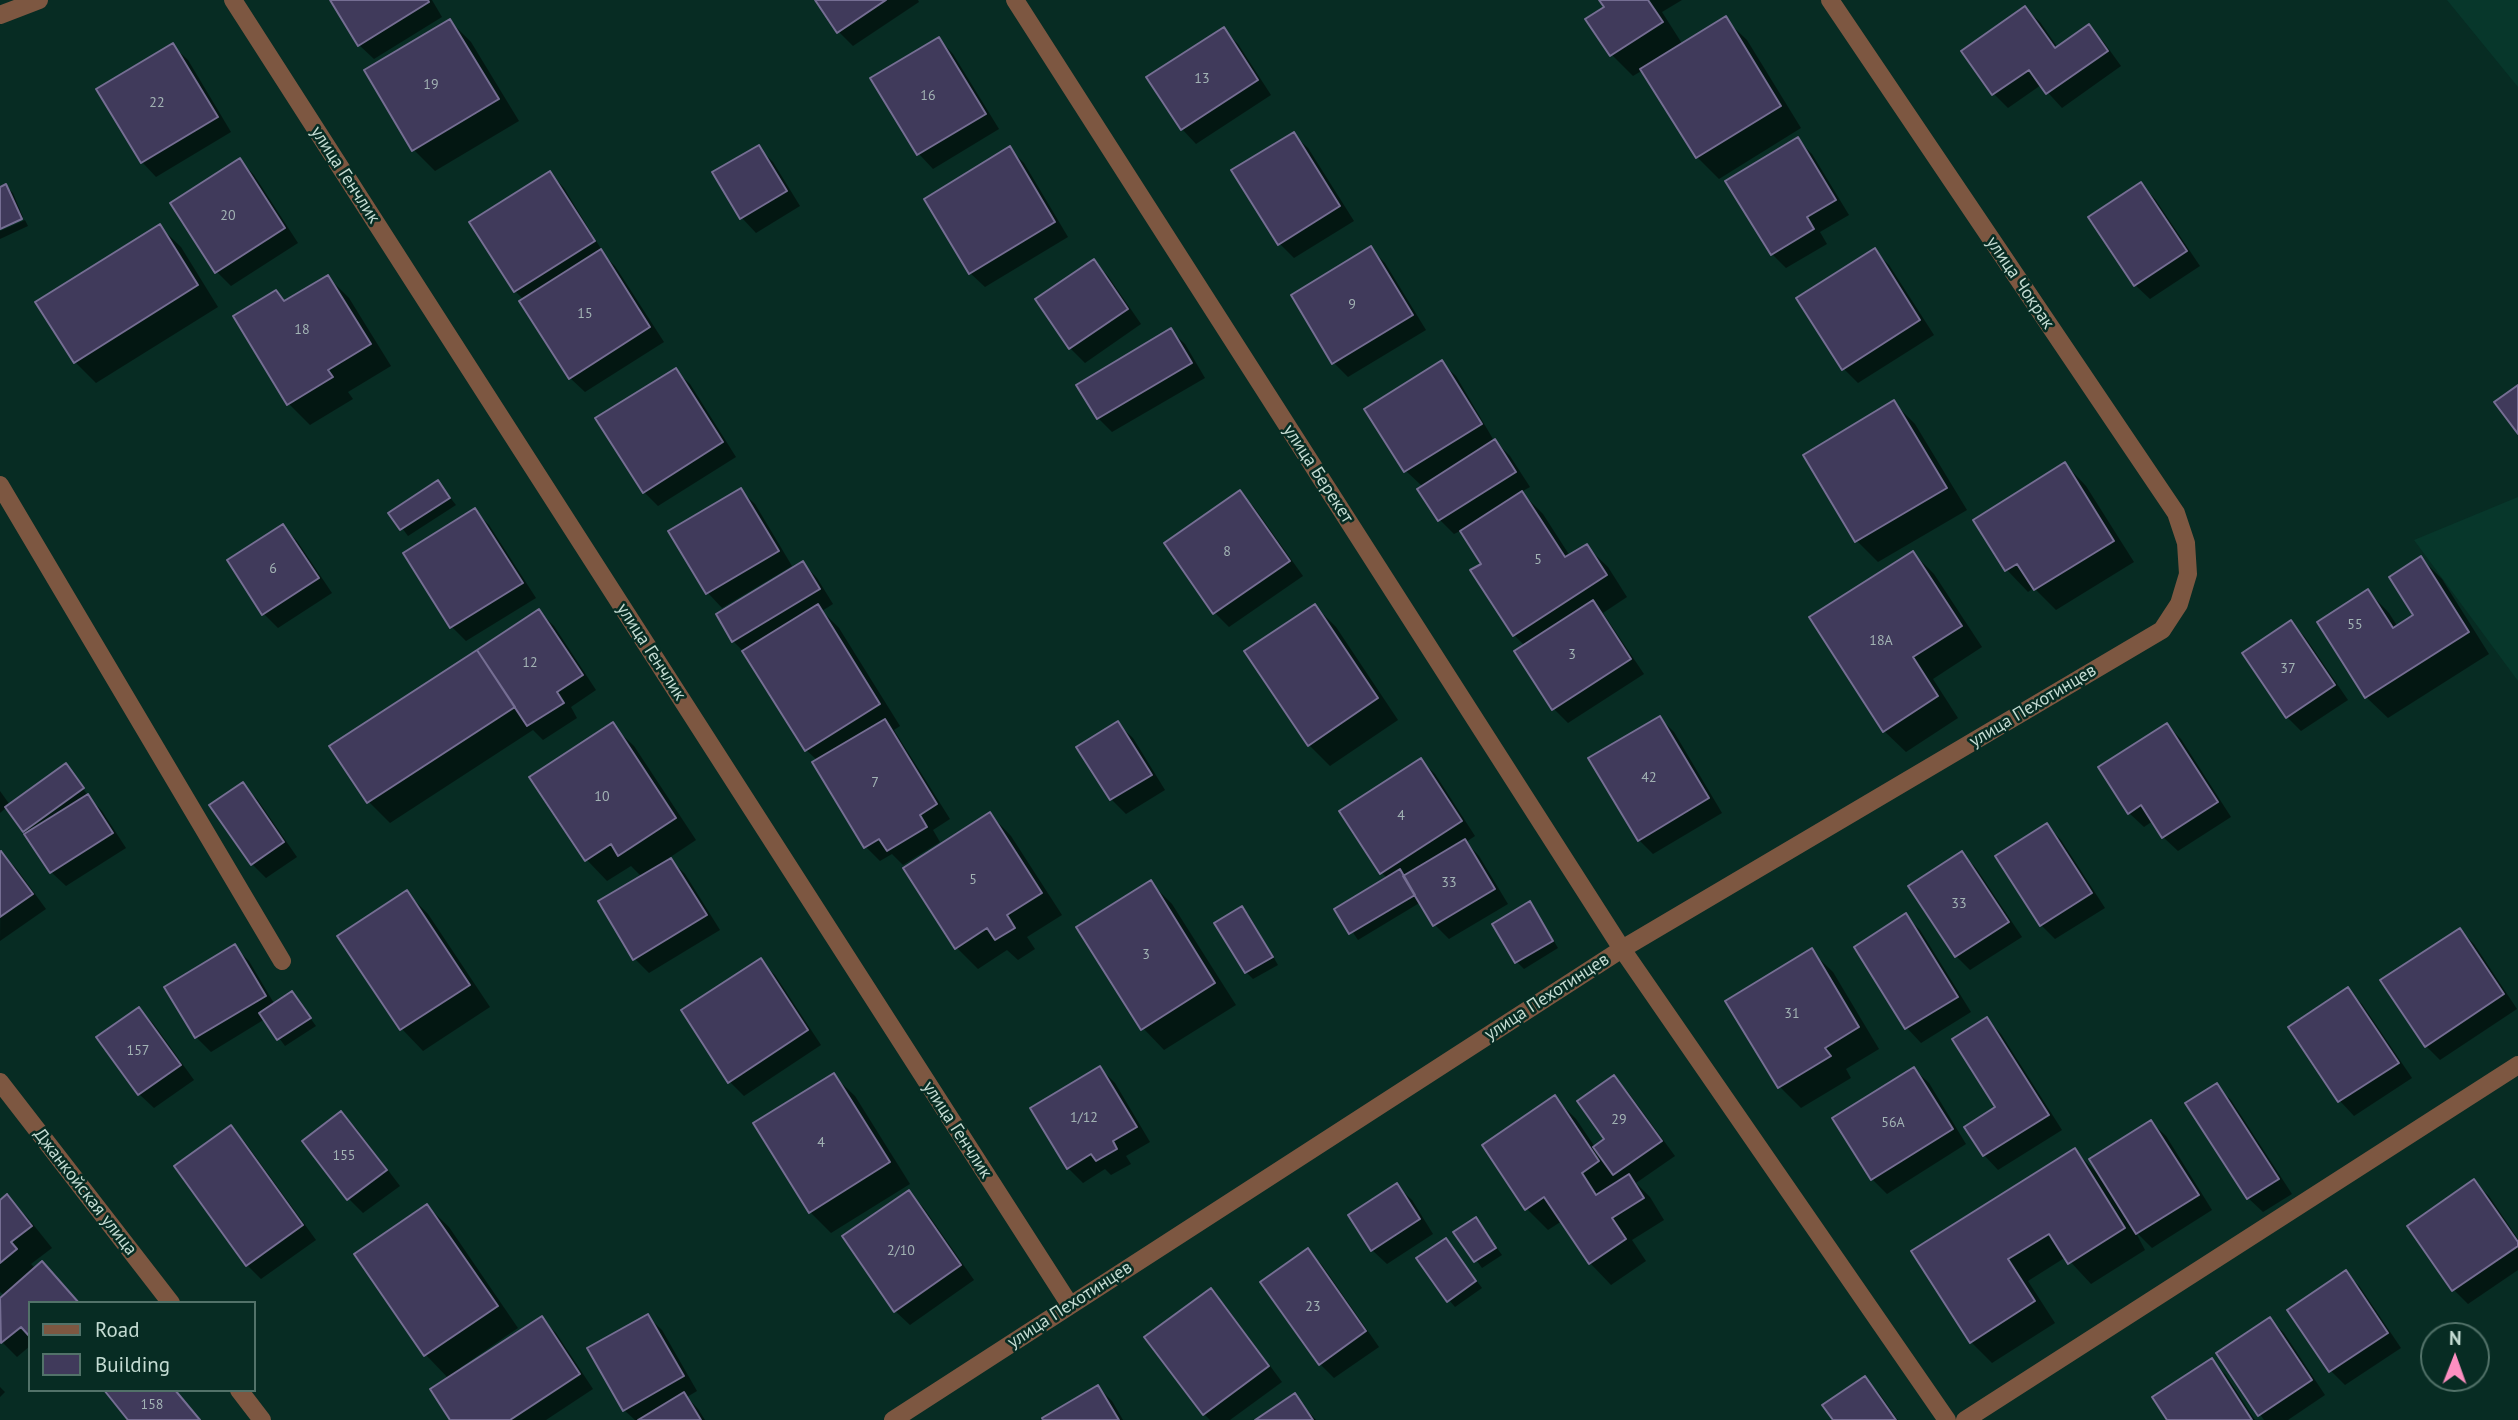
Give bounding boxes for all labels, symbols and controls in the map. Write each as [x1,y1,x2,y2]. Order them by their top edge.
house number: 13 [1194,71,1210,87]
house number: 19 [423,77,439,93]
house number: 16 [920,88,936,104]
house number: 22 [149,95,165,111]
street label: улица Генчлик [306,122,384,228]
house number: 20 [220,208,236,224]
street label: улица Чокрак [1981,233,2059,333]
house number: 9 [1348,297,1356,313]
house number: 15 [577,306,593,322]
house number: 18 [294,322,310,338]
street label: улица Берекет [1278,421,1358,527]
house number: 8 [1223,544,1231,560]
house number: 5 [1534,552,1542,568]
house number: 6 [269,561,277,577]
street label: улица Генчлик [612,599,690,705]
house number: 55 [2347,617,2363,633]
house number: 18А [1869,633,1893,649]
house number: 3 [1568,647,1576,663]
house number: 12 [522,655,538,671]
street label: улица Пехотинцев [1966,660,2100,752]
house number: 37 [2280,661,2296,677]
house number: 42 [1641,770,1657,786]
house number: 7 [871,775,879,791]
house number: 10 [594,789,610,805]
house number: 4 [1397,808,1405,824]
house number: 5 [969,872,977,888]
house number: 33 [1441,875,1457,891]
house number: 33 [1951,896,1967,912]
house number: 3 [1142,947,1150,963]
street label: улица Пехотинцев [1481,949,1613,1045]
house number: 31 [1784,1006,1800,1022]
house number: 157 [127,1043,149,1059]
street label: улица Генчлик [918,1077,996,1183]
house number: 1/12 [1070,1110,1098,1126]
house number: 29 [1611,1112,1627,1128]
house number: 56А [1881,1115,1905,1131]
street label: Джанкойская улица [29,1124,141,1260]
house number: 4 [817,1135,825,1151]
house number: 155 [333,1148,355,1164]
house number: 2/10 [887,1243,915,1259]
street label: улица Пехотинцев [1004,1257,1136,1353]
house number: 23 [1305,1299,1321,1315]
legend [28,1301,256,1392]
text: Road [95,1316,139,1343]
north arrow [2420,1322,2490,1392]
text: N [2449,1326,2462,1350]
text: Building [95,1351,170,1378]
house number: 158 [141,1397,163,1413]

